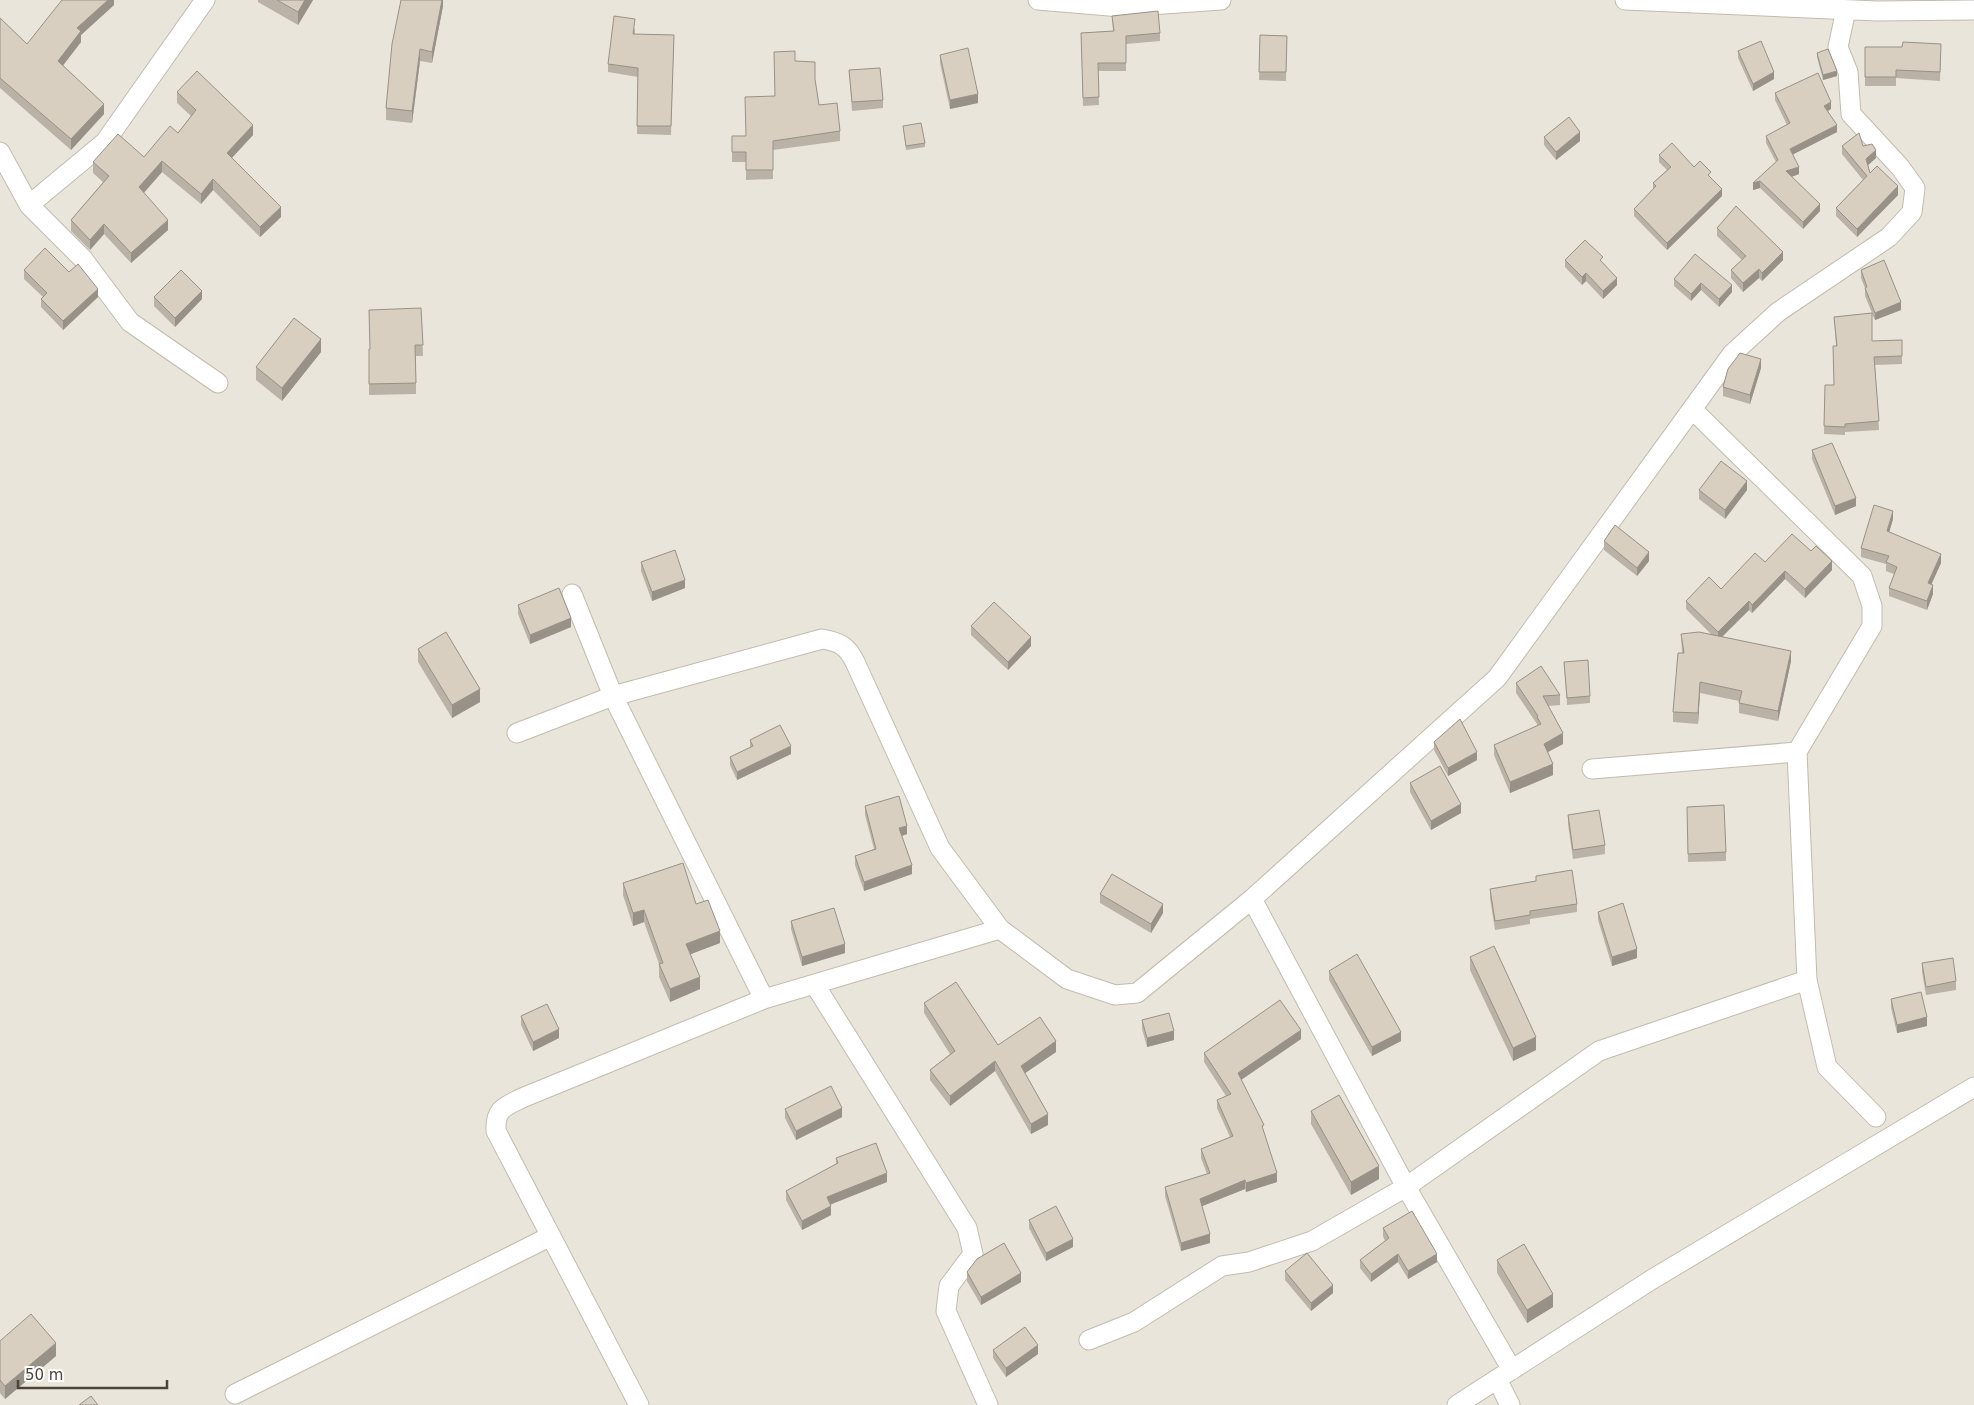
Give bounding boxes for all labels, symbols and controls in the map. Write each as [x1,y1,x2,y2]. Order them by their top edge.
scale bar [18,1358,166,1390]
text: 50 m [25,1366,63,1384]

